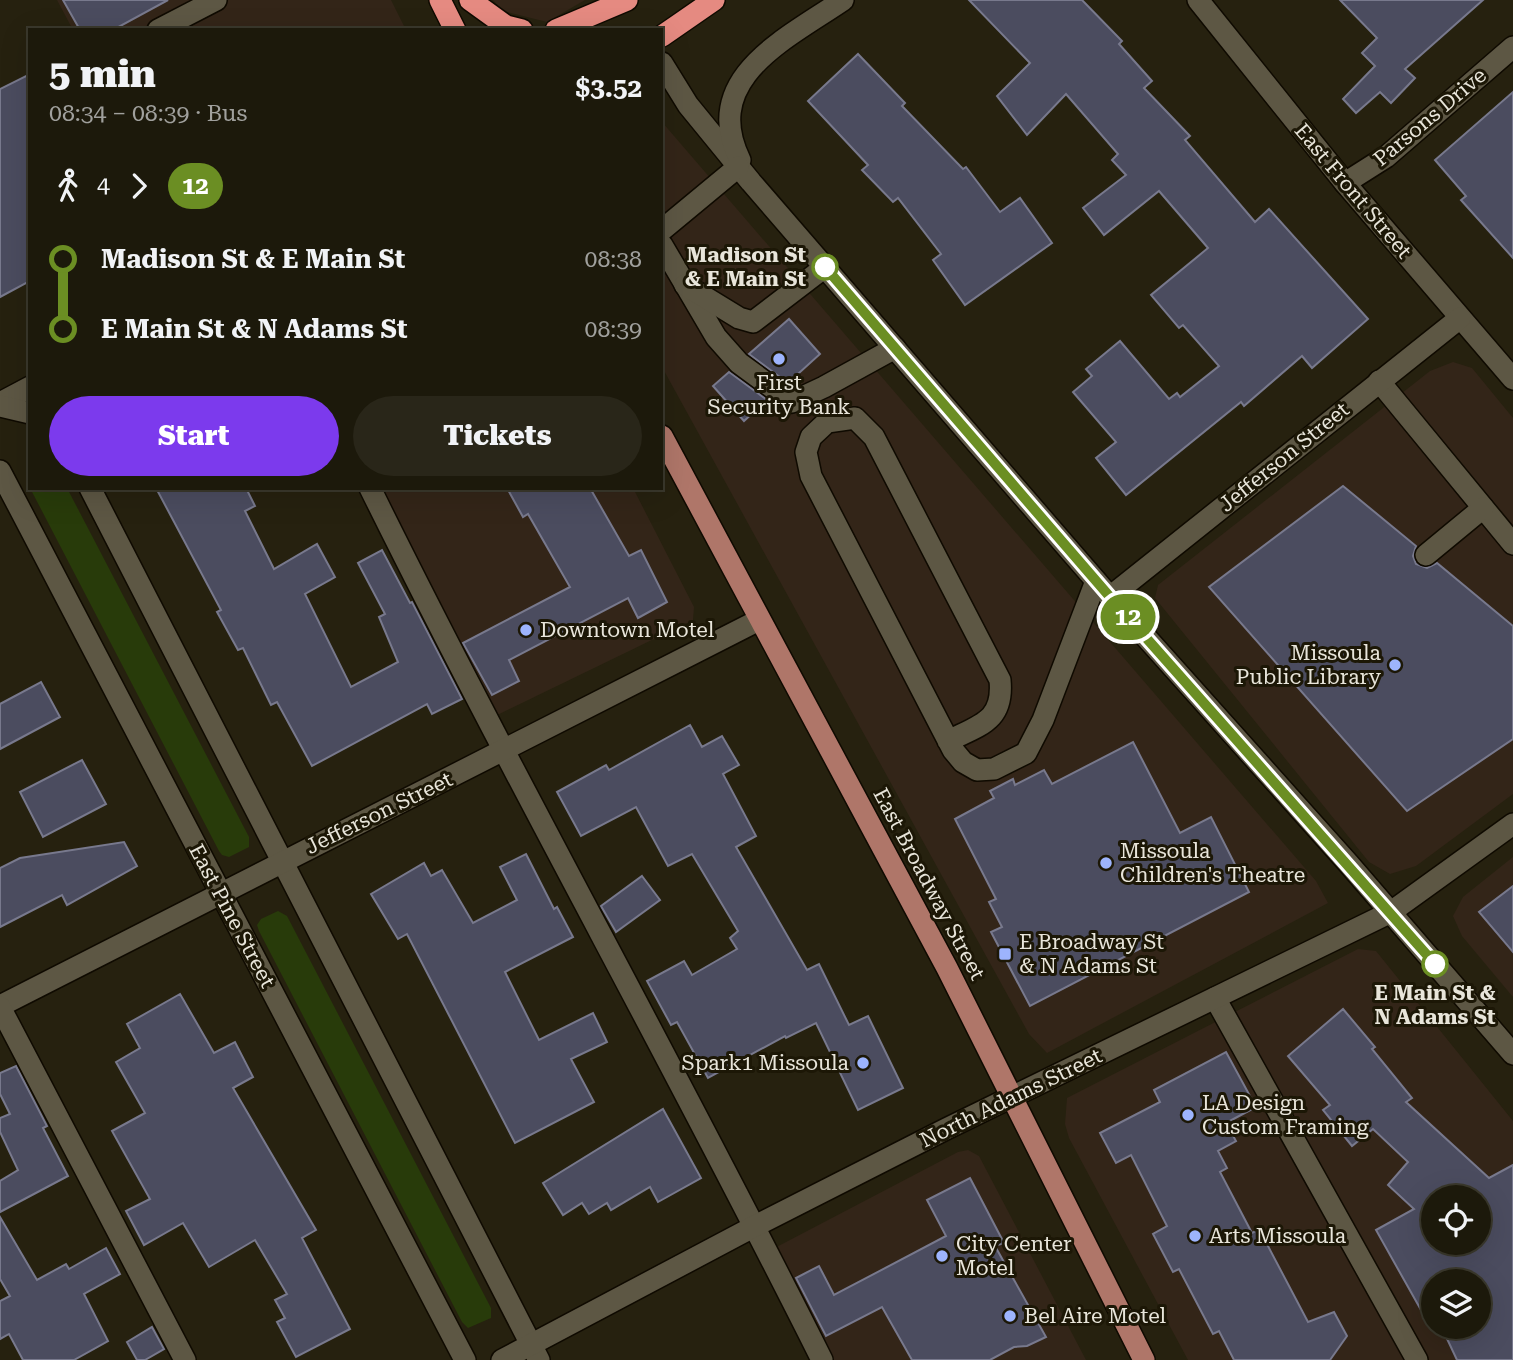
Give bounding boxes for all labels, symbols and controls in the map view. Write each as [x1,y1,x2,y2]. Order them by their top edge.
text: 5 min [49,52,156,96]
street label: Parsons Drive [1369,63,1491,171]
text: $3.52 [576,73,642,103]
text: 08:34 – 08:39 · Bus [49,100,247,127]
street label: East Front Street [1290,119,1417,263]
icon: walk [49,167,87,205]
icon: forward [120,167,158,205]
text: 4 [97,172,110,199]
text: 12 [182,172,209,200]
place label: Madison St & E Main St [685,243,806,291]
text: Madison St & E Main St [101,244,405,274]
text: 08:38 [585,246,642,273]
marker: Madison St & E Main St [812,254,838,280]
text: E Main St & N Adams St [101,314,407,344]
text: 08:39 [585,316,642,343]
marker: First Security Bank [771,351,787,367]
place label: First Security Bank [708,371,850,419]
button: Start [49,396,339,476]
button: Tickets [353,396,642,476]
street label: Jefferson Street [1214,397,1354,517]
line badge: 12 [1096,594,1160,640]
text: 12 [1115,603,1141,631]
place label: Downtown Motel [540,618,715,642]
marker: Downtown Motel [518,622,534,638]
place label: Missoula Public Library [1236,641,1382,689]
marker: Missoula Public Library [1387,657,1403,673]
street label: Jefferson Street [302,767,456,859]
street label: East Broadway Street [868,784,990,984]
place label: Missoula Children's Theatre [1120,839,1305,887]
street label: East Pine Street [184,840,280,992]
marker: Missoula Children's Theatre [1098,855,1114,871]
place label: E Broadway St & N Adams St [1019,930,1164,978]
marker: E Broadway St & N Adams St [997,946,1013,962]
marker: E Main St & N Adams St [1422,951,1448,977]
place label: E Main St & N Adams St [1374,981,1496,1029]
street label: North Adams Street [916,1043,1106,1152]
place label: Spark1 Missoula [682,1051,850,1075]
marker: Spark1 Missoula [855,1055,871,1071]
place label: LA Design Custom Framing [1202,1091,1369,1139]
marker: LA Design Custom Framing [1180,1107,1196,1123]
map controls [1421,1185,1491,1339]
button: locate [1421,1185,1491,1255]
place label: Arts Missoula [1209,1224,1347,1248]
marker: Arts Missoula [1187,1228,1203,1244]
place label: City Center Motel [956,1232,1072,1280]
marker: City Center Motel [934,1248,950,1264]
button: layers [1421,1269,1491,1339]
place label: Bel Aire Motel [1024,1304,1167,1328]
marker: Bel Aire Motel [1002,1308,1018,1324]

